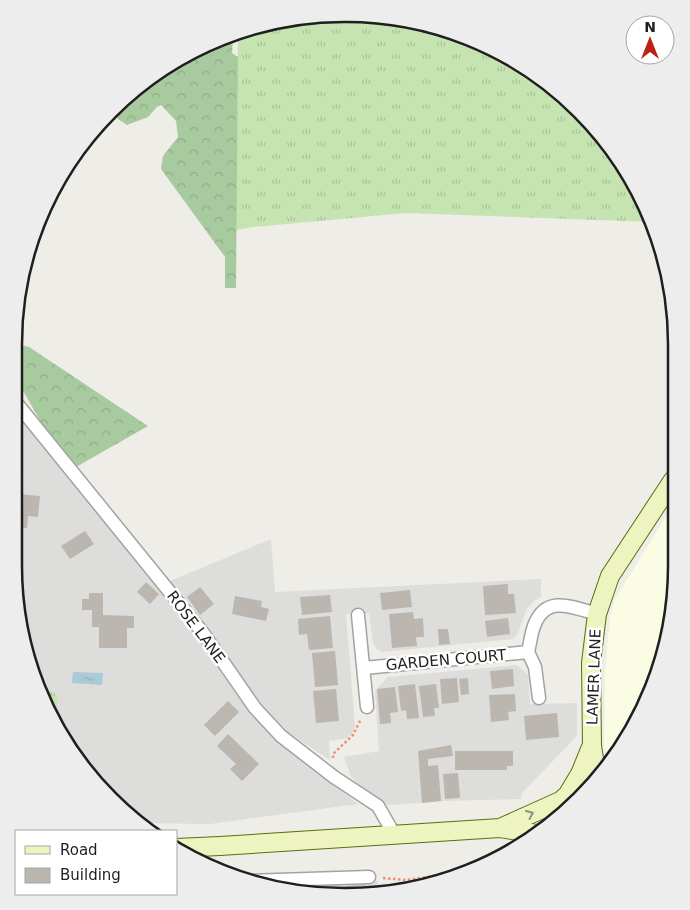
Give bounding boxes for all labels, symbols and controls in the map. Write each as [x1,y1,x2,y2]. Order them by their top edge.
north arrow [625,15,675,65]
text: N [644,19,656,35]
street label: ROSE LANE [163,587,229,667]
street label: LAMER LANE [583,629,605,725]
street label: GARDEN COURT [385,646,508,674]
one-way arrow [525,809,534,820]
legend [15,830,178,895]
text: Road [60,841,98,859]
text: Building [60,866,121,884]

